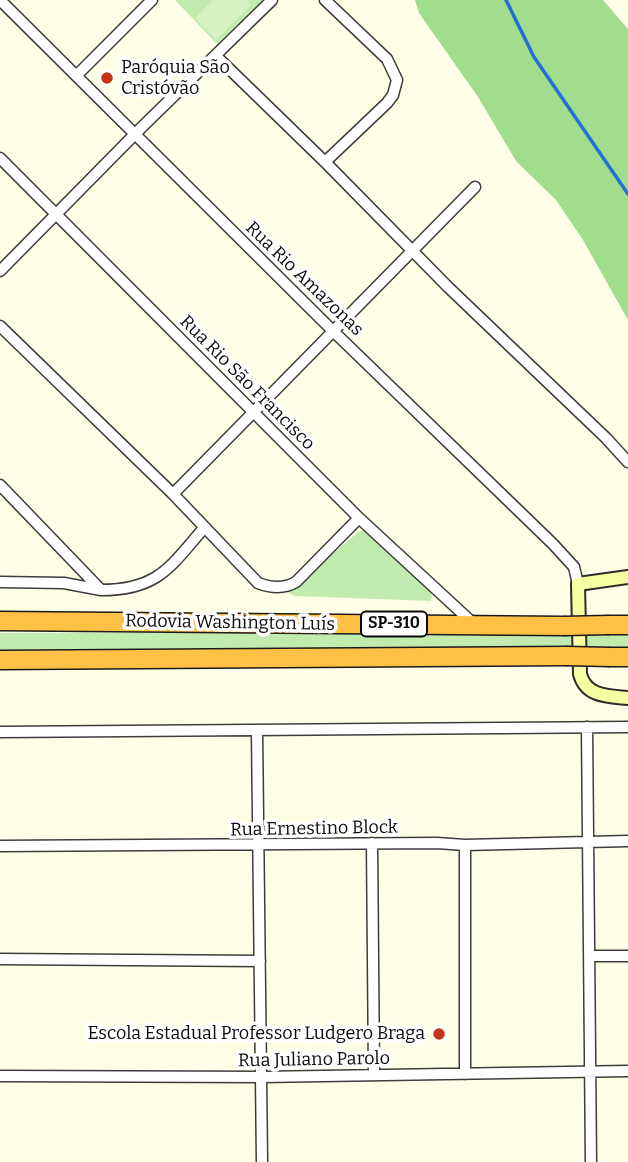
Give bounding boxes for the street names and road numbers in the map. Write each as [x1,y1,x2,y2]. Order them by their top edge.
street label: Rua Rio Amazonas [241,217,367,341]
street label: Rua Rio São Francisco [175,311,319,455]
street label: Rodovia Washington Luís [125,610,335,636]
road number: SP-310 [361,611,427,636]
street label: Rua Ernestino Block [230,817,398,841]
street label: Rua Juliano Parolo [238,1048,390,1072]

